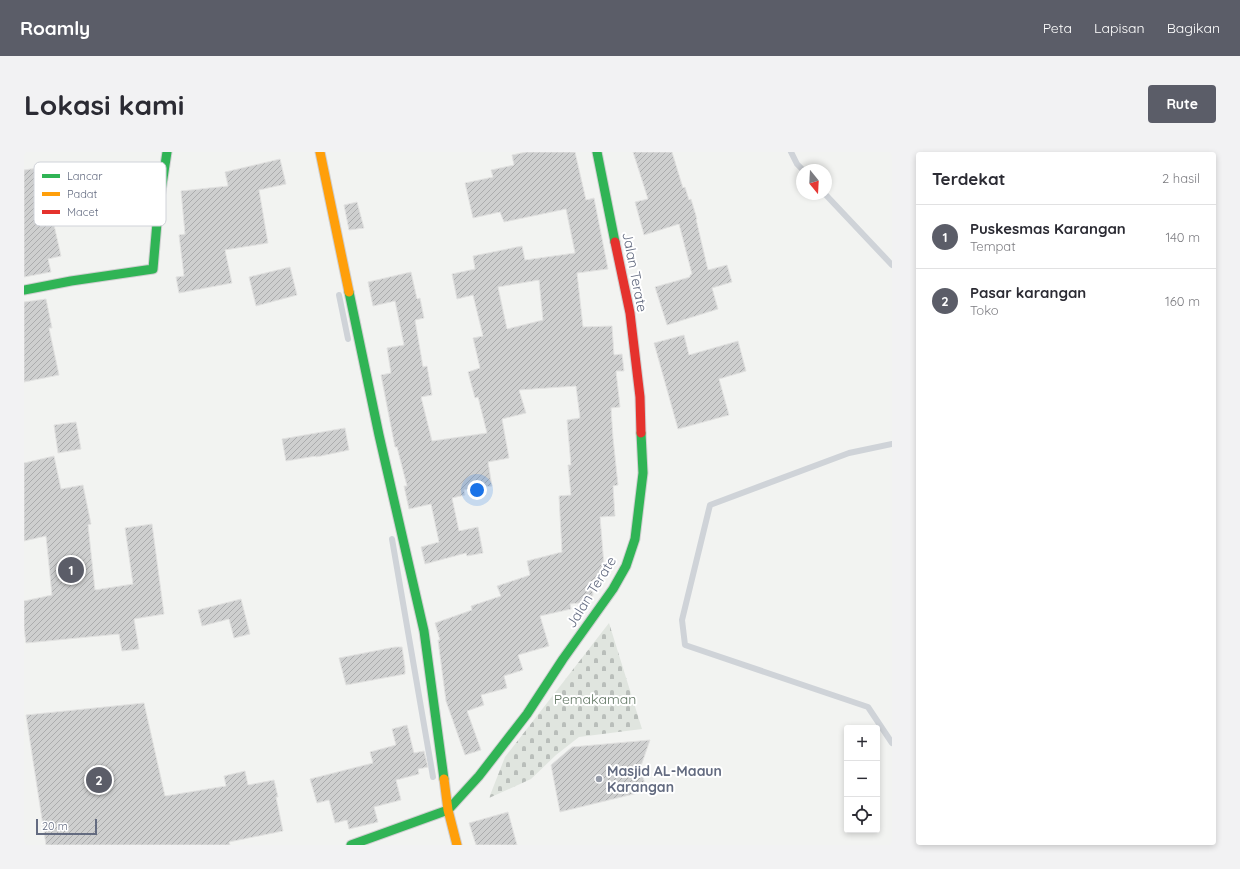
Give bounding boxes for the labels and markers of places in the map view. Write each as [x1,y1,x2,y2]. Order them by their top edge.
pin: 1 [58,555,84,585]
place label: Masjid AL-Maaun Karangan [607,762,722,796]
pin: 2 [86,765,112,795]
marker: Masjid AL-Maaun Karangan [594,774,604,784]

